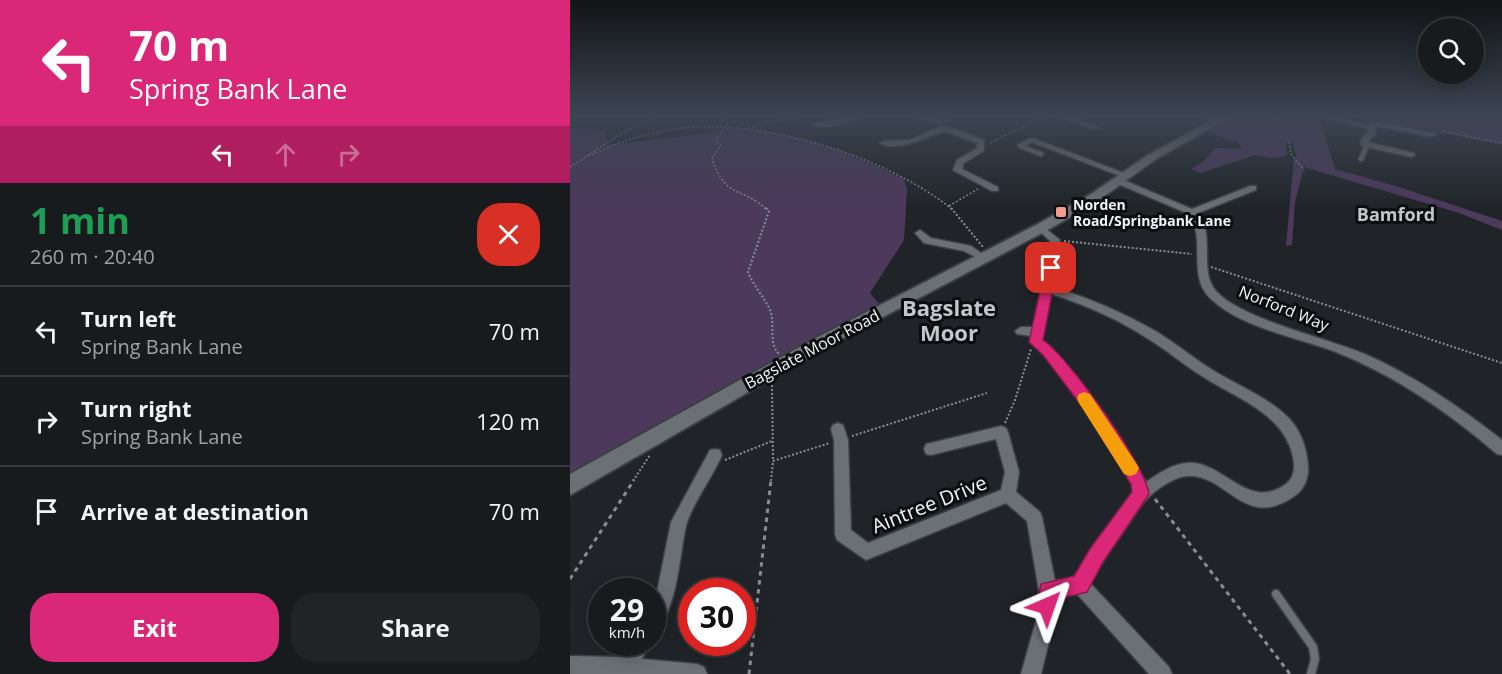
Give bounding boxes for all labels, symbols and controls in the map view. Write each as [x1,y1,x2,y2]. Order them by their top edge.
text: 70 m [129,16,229,73]
map controls [1418,18,1484,84]
button: search [1418,18,1484,84]
icon: left [30,24,108,102]
text: Spring Bank Lane [129,70,347,107]
icon: left [206,138,239,171]
icon: ahead [269,138,302,171]
icon: right [332,138,365,171]
place label: Norden Road/Springbank Lane [1073,195,1231,230]
text: 1 min [30,196,130,245]
district label: Bamford [1357,202,1435,226]
button: close [477,203,540,266]
marker: Norden Road/Springbank Lane [1054,205,1068,219]
pin [1025,242,1076,293]
text: 260 m · 20:40 [30,243,155,270]
icon: arrive [1034,251,1067,284]
street label: Norford Way [1236,280,1333,336]
district label: Bagslate Moor [902,292,996,347]
text: Turn left [81,303,176,333]
street label: Bagslate Moor Road [741,304,883,394]
icon: left [30,315,63,348]
text: 70 m [489,316,540,346]
text: Spring Bank Lane [81,333,243,360]
text: Turn right [81,393,192,423]
icon: right [30,405,63,438]
text: 120 m [476,406,540,436]
text: Spring Bank Lane [81,423,243,450]
street label: Aintree Drive [867,469,991,539]
icon: arrive [30,495,63,528]
text: Arrive at destination [81,496,309,526]
text: 70 m [489,496,540,526]
position arrow [1015,574,1079,638]
speed limit sign: 30 [678,578,756,656]
text: 29 [610,589,644,630]
button: Exit [30,593,279,662]
button: Share [291,593,540,662]
text: km/h [609,622,645,642]

